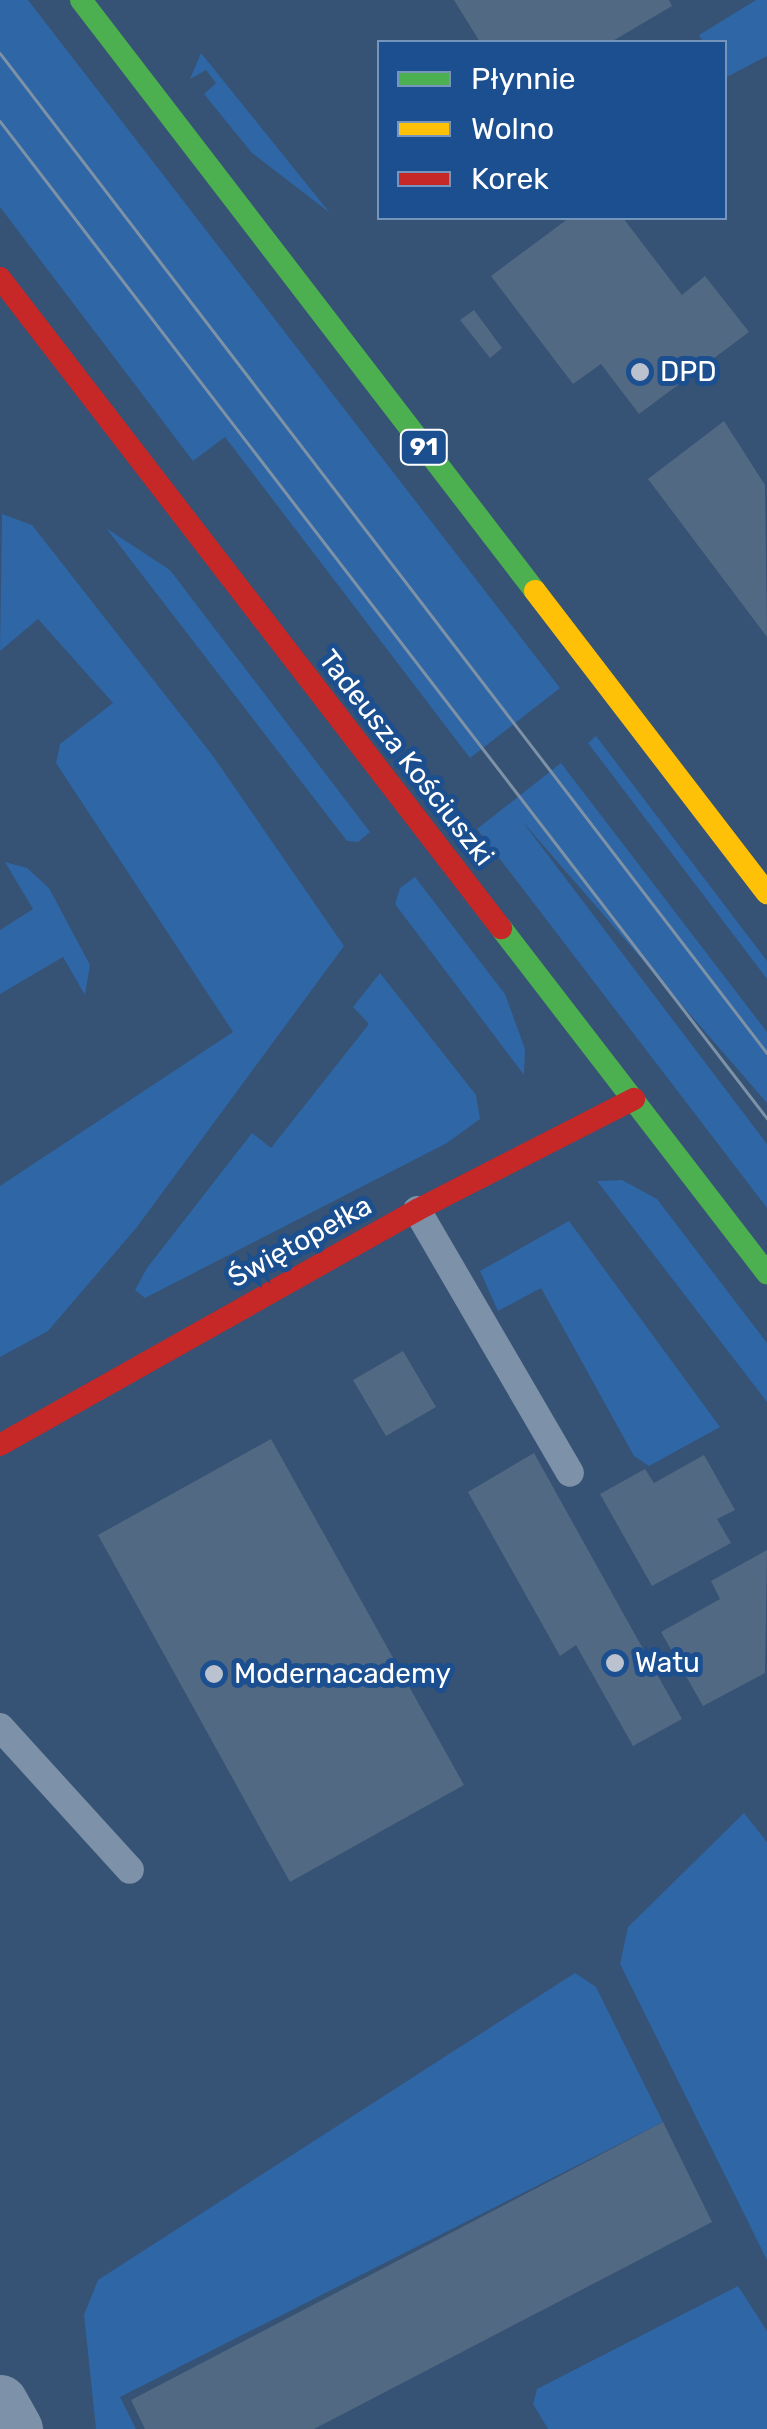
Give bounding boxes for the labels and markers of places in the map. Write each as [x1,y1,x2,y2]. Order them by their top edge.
place label: DPD [660,355,717,389]
marker: DPD [629,361,651,383]
place label: Watu [635,1646,700,1680]
marker: Watu [604,1652,626,1674]
place label: Modernacademy [234,1657,451,1691]
marker: Modernacademy [203,1663,225,1685]

